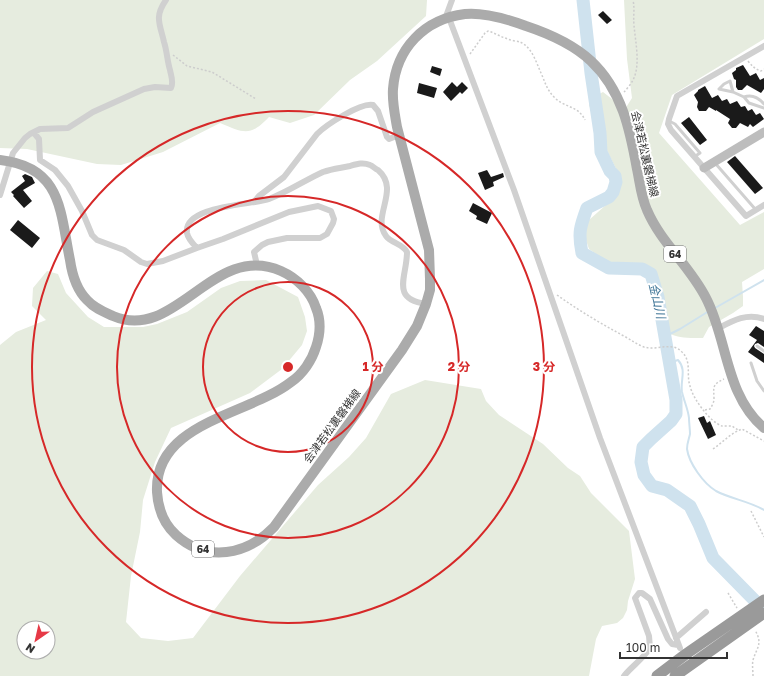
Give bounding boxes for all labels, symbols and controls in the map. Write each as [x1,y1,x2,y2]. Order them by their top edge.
street label: 会津若松裏磐梯線 [629,110,662,198]
road number: 64 [664,246,686,262]
water label: 金山川 [646,282,669,322]
text: 1 分 [362,359,384,374]
text: 2 分 [448,359,470,374]
text: 3 分 [533,359,555,374]
centre of rings [281,360,295,374]
street label: 会津若松裏磐梯線 [300,386,363,465]
road number: 64 [192,541,214,557]
north arrow [16,620,56,660]
scale bar [620,634,727,660]
text: 100 m [626,640,660,655]
text: N [23,641,37,656]

